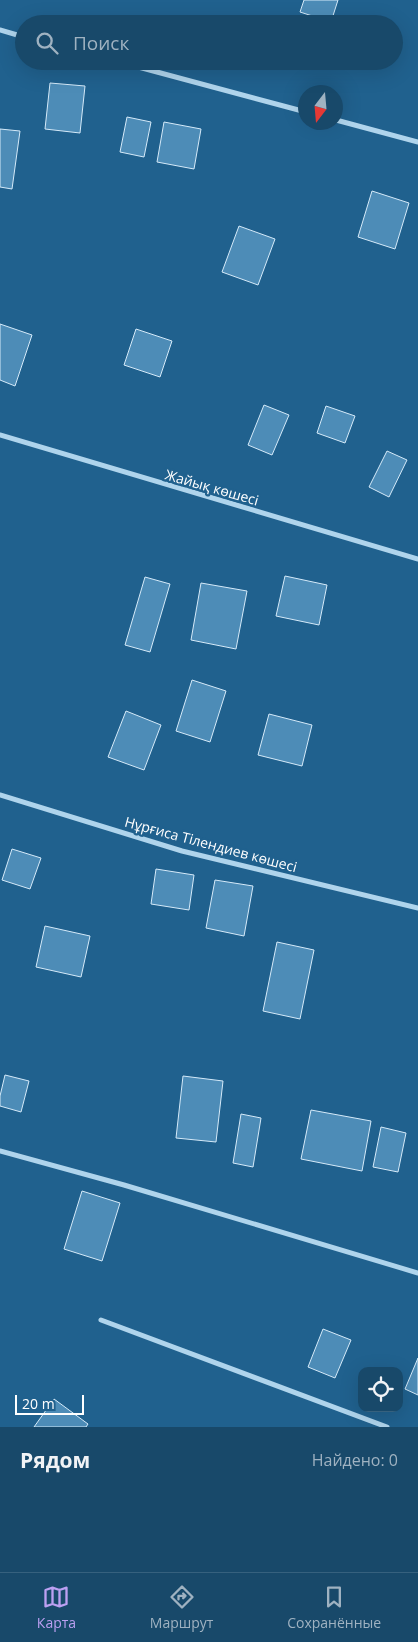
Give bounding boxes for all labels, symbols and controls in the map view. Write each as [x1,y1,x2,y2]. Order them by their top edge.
search box [15,15,403,70]
icon: search [33,29,61,57]
text: Поиск [73,30,129,56]
north arrow [298,85,343,130]
street label: Жайық көшесі [163,465,261,509]
street label: Нұрғиса Тілендиев көшесі [123,812,299,876]
map controls [358,1367,403,1412]
button: locate [358,1367,403,1412]
scale bar [15,1392,84,1415]
text: 20 m [22,1394,55,1413]
text: Рядом [20,1446,90,1474]
text: Найдено: 0 [312,1449,398,1471]
tab: Карта [37,1583,76,1632]
tab: Маршрут [150,1583,213,1632]
tab: Сохранённые [287,1583,381,1632]

